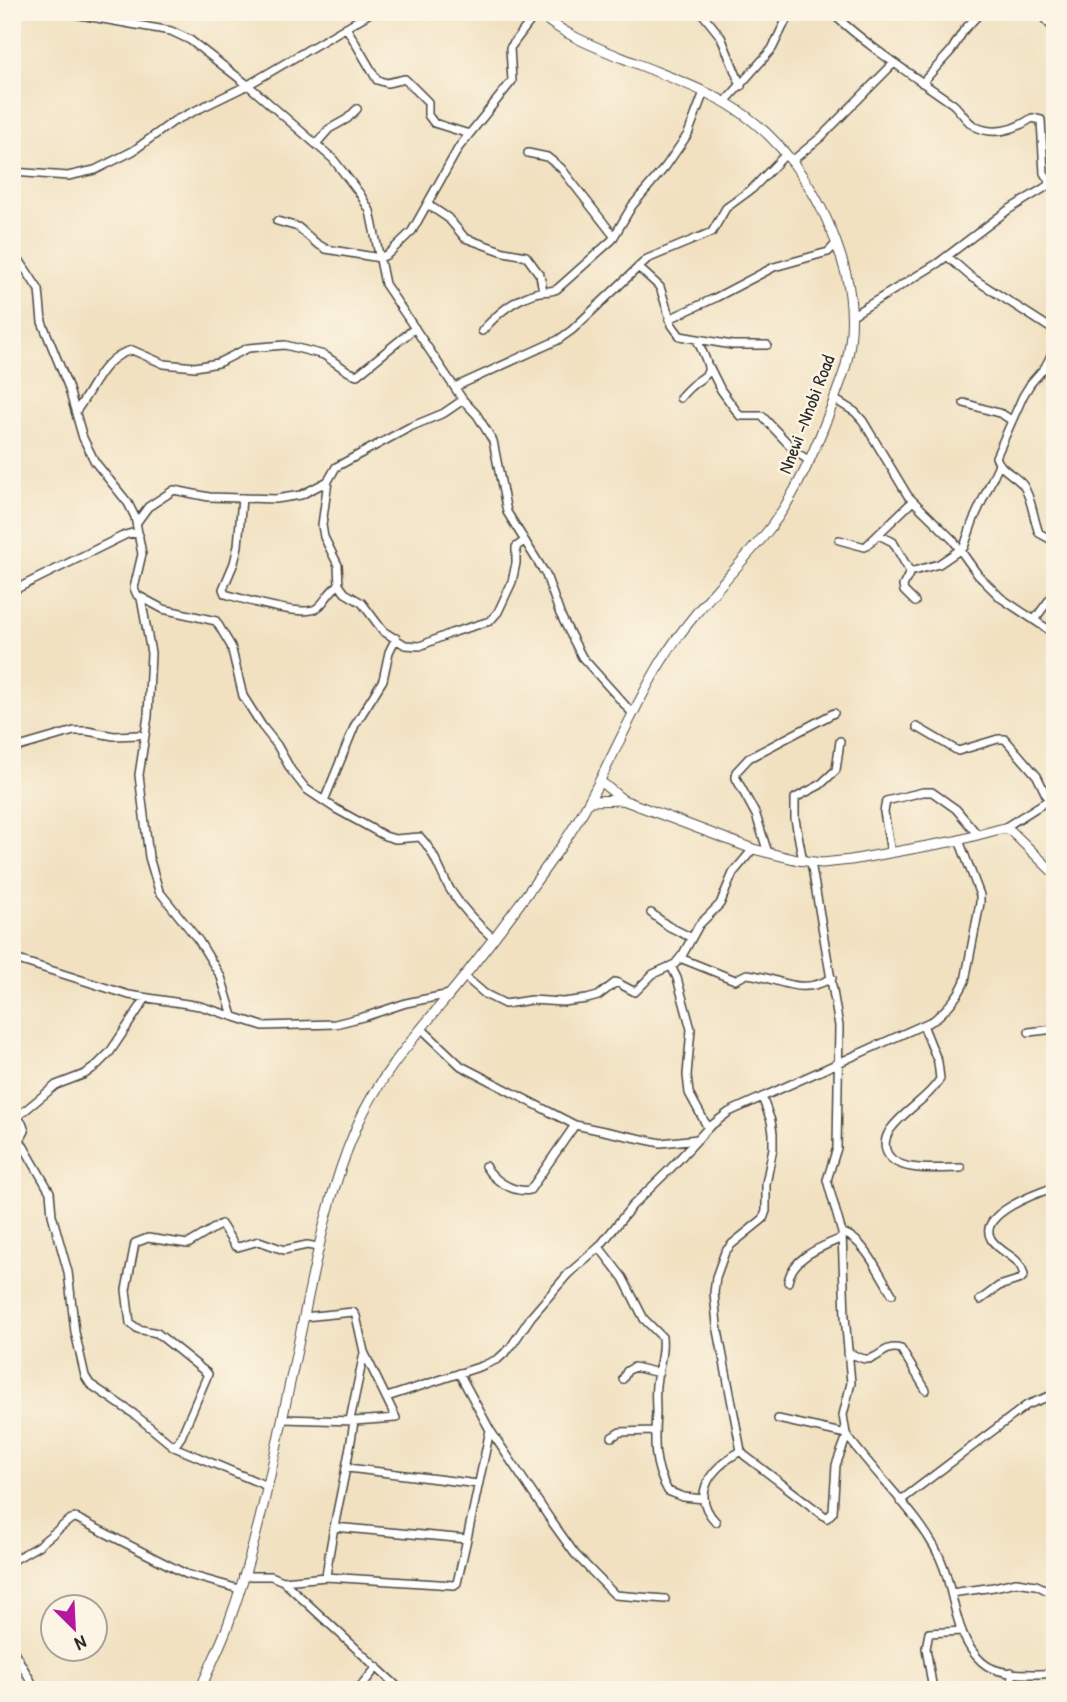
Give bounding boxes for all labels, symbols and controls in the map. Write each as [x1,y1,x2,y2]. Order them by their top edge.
street label: Nnewi -Nnobi Road [771,350,841,477]
north arrow [38,1594,108,1664]
text: N [71,1630,91,1657]

